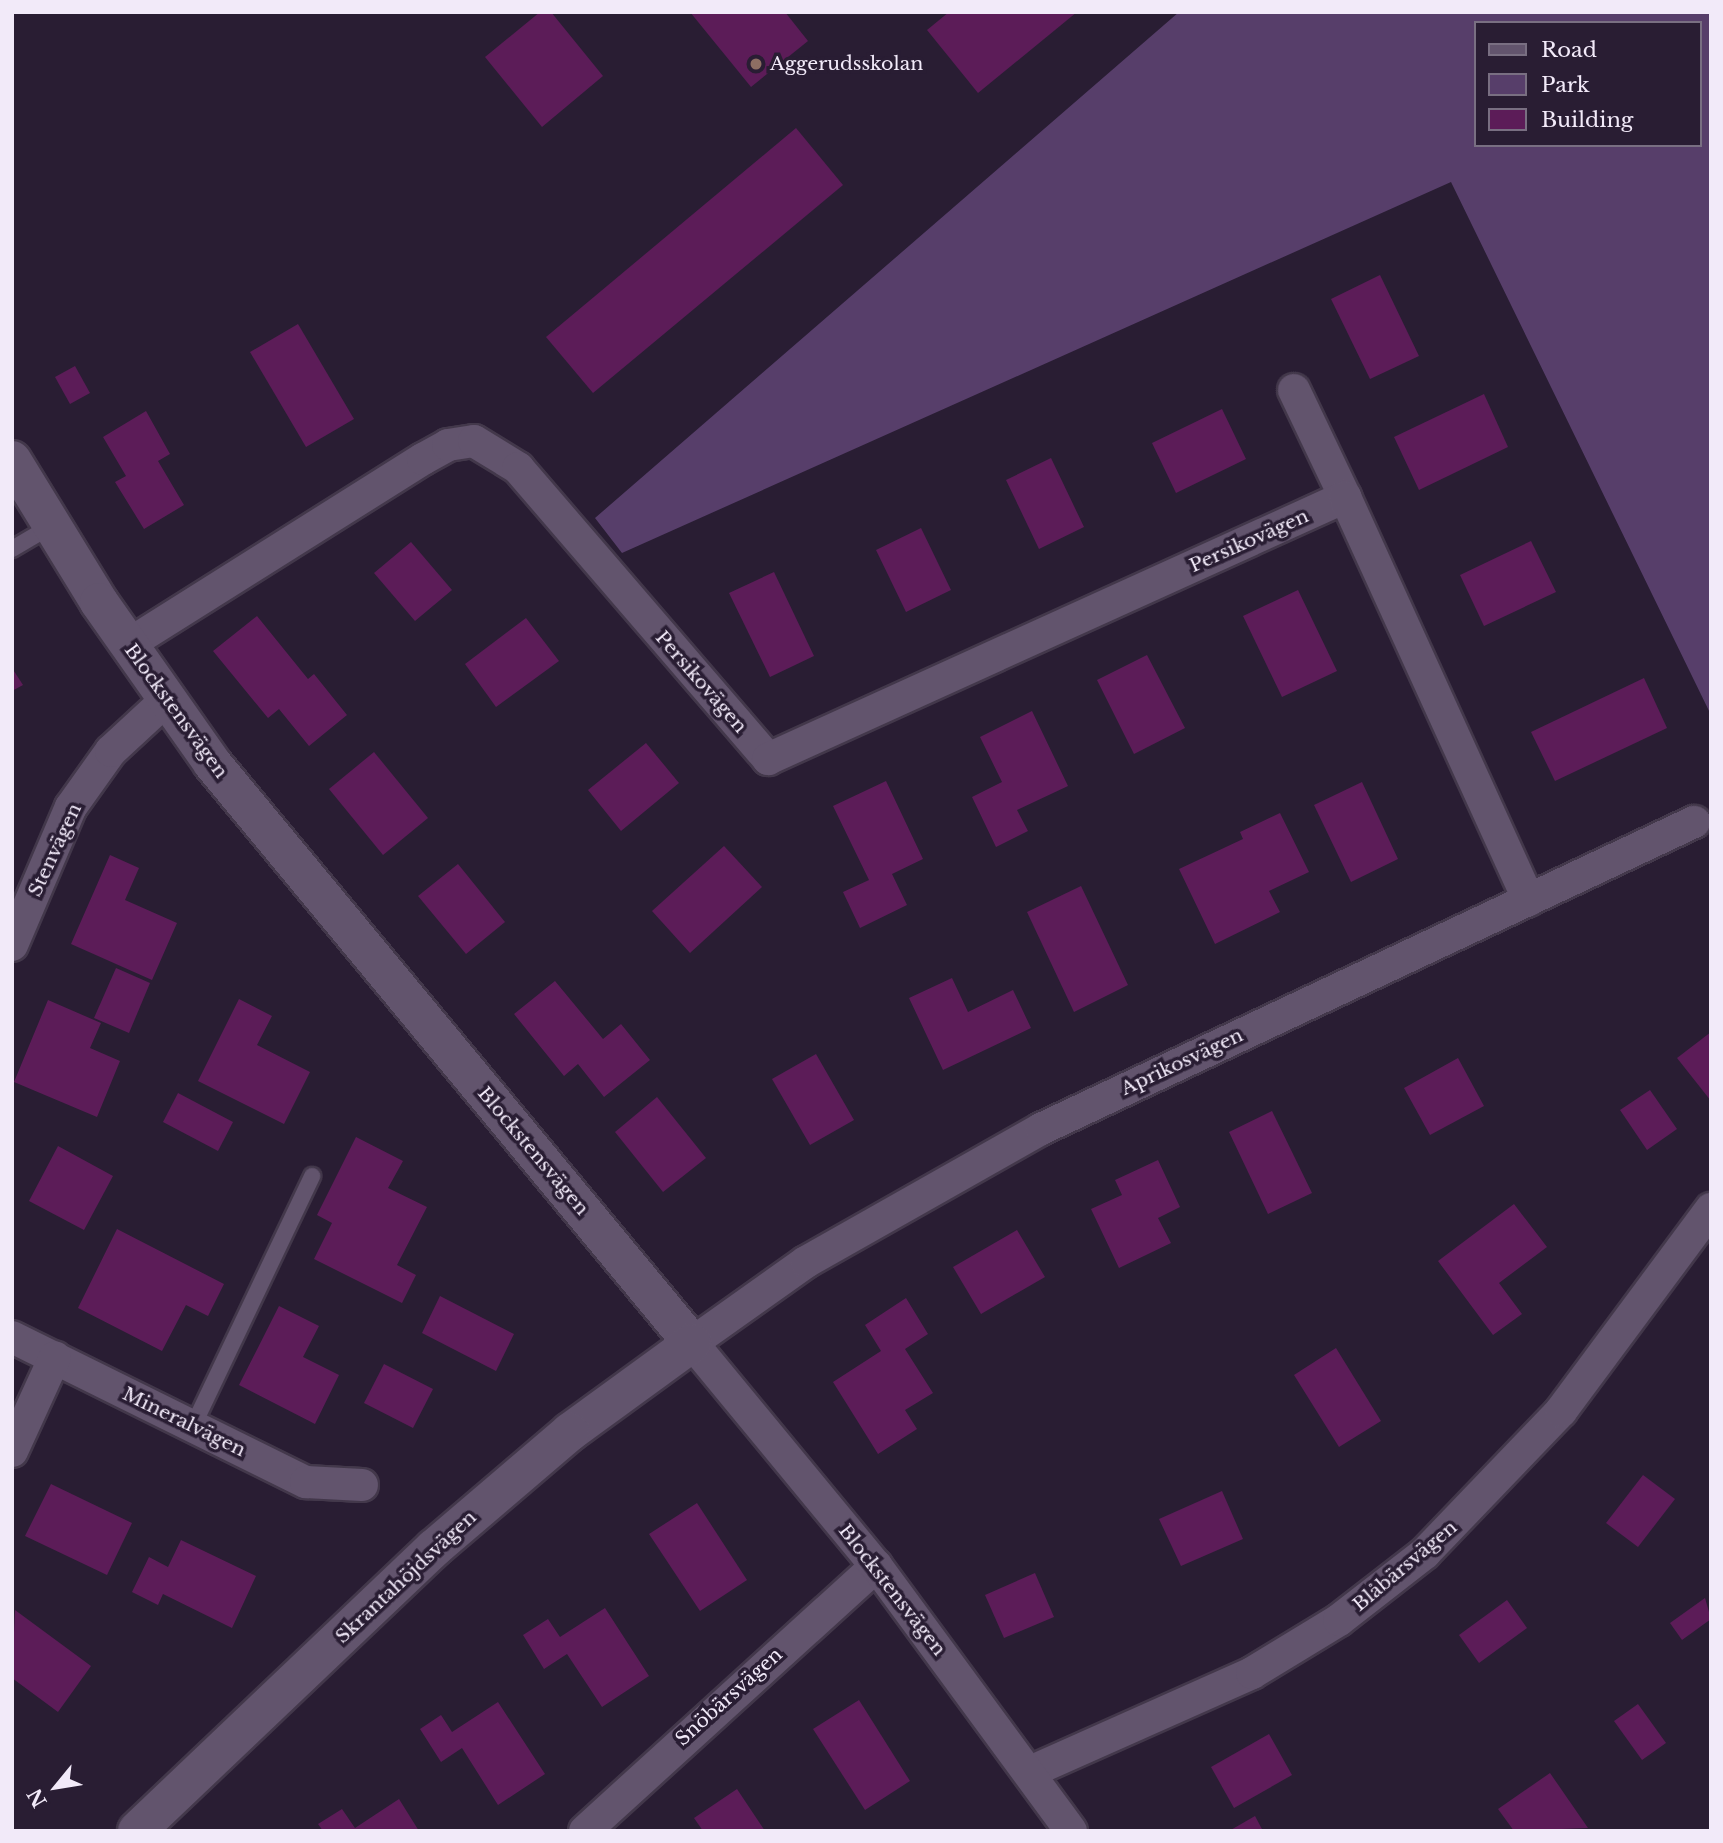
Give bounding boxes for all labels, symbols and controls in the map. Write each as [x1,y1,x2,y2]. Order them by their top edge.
legend [1474,21,1702,147]
text: Road [1541,37,1597,63]
place label: Aggerudsskolan [770,53,923,75]
marker: Aggerudsskolan [748,56,764,72]
text: Park [1541,72,1590,98]
text: Building [1541,107,1633,133]
street label: Persikovägen [1186,505,1312,577]
street label: Persikovägen [650,626,752,738]
street label: Blockstensvägen [120,639,232,783]
street label: Stenvägen [24,800,86,900]
street label: Aprikosvägen [1117,1024,1247,1100]
street label: Blockstensvägen [473,1082,593,1220]
street label: Mineralvägen [119,1382,249,1462]
street label: Skrantahöjdsvägen [331,1506,481,1648]
street label: Blåbärsvägen [1348,1516,1462,1616]
street label: Blockstensvägen [834,1520,950,1660]
street label: Snöbärsvägen [671,1643,787,1751]
north arrow [21,1752,91,1822]
text: N [23,1784,52,1811]

